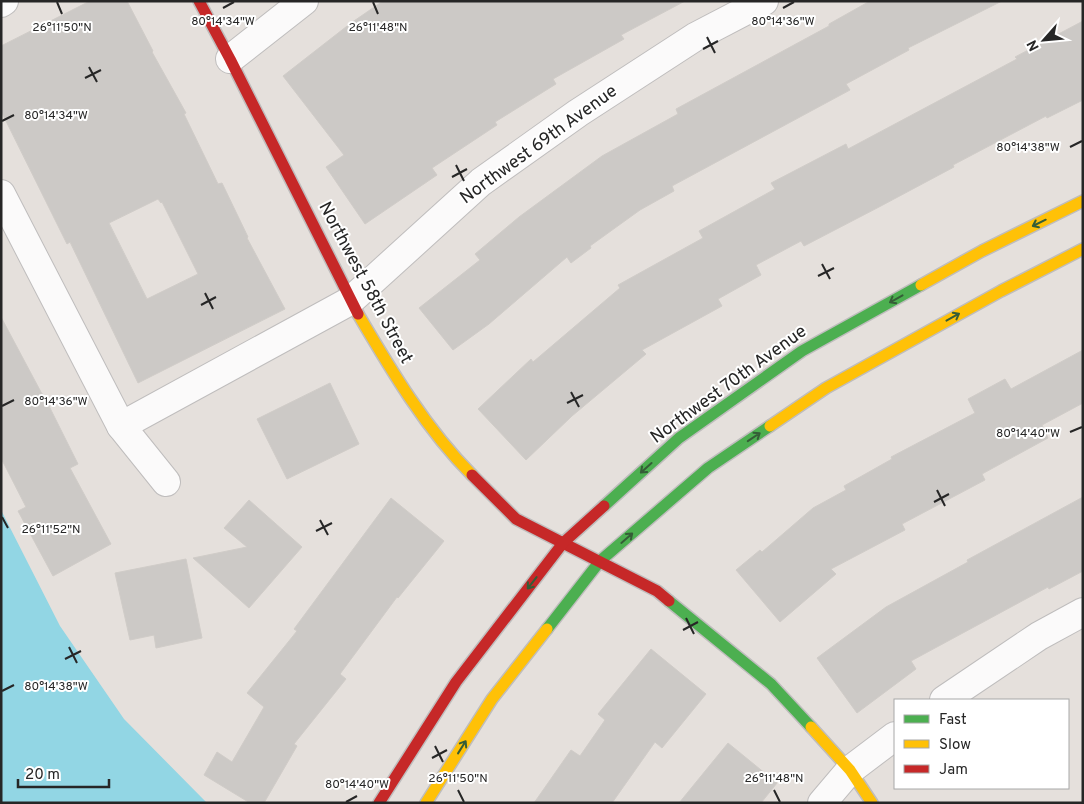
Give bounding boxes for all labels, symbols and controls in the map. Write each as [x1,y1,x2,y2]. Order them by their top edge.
text: 80°14'34"W [191,14,255,30]
text: 80°14'36"W [751,14,815,30]
north arrow [1019,15,1069,65]
text: 26°11'50"N [32,20,92,36]
text: 26°11'48"N [348,20,408,36]
text: N [1024,37,1044,54]
street label: Northwest 69th Avenue [456,80,622,210]
text: 80°14'34"W [24,108,88,124]
text: 80°14'38"W [996,140,1060,156]
street label: Northwest 58th Street [313,198,417,368]
one-way arrow [1032,219,1047,228]
one-way arrow [888,294,903,304]
one-way arrow [946,312,960,322]
street label: Northwest 70th Avenue [646,320,812,450]
text: 80°14'36"W [24,394,88,410]
text: 80°14'40"W [996,426,1060,442]
one-way arrow [747,432,761,442]
one-way arrow [639,462,652,474]
text: 26°11'52"N [21,522,81,538]
one-way arrow [621,532,634,544]
one-way arrow [526,576,537,589]
text: 80°14'38"W [24,679,88,695]
legend [894,699,1069,789]
text: Fast [939,711,967,730]
text: Slow [939,736,971,755]
one-way arrow [457,740,467,754]
scale bar [18,756,109,788]
text: Jam [939,761,968,780]
text: 20 m [25,766,60,785]
text: 26°11'50"N [428,771,488,787]
text: 26°11'48"N [744,771,804,787]
text: 80°14'40"W [325,777,389,793]

